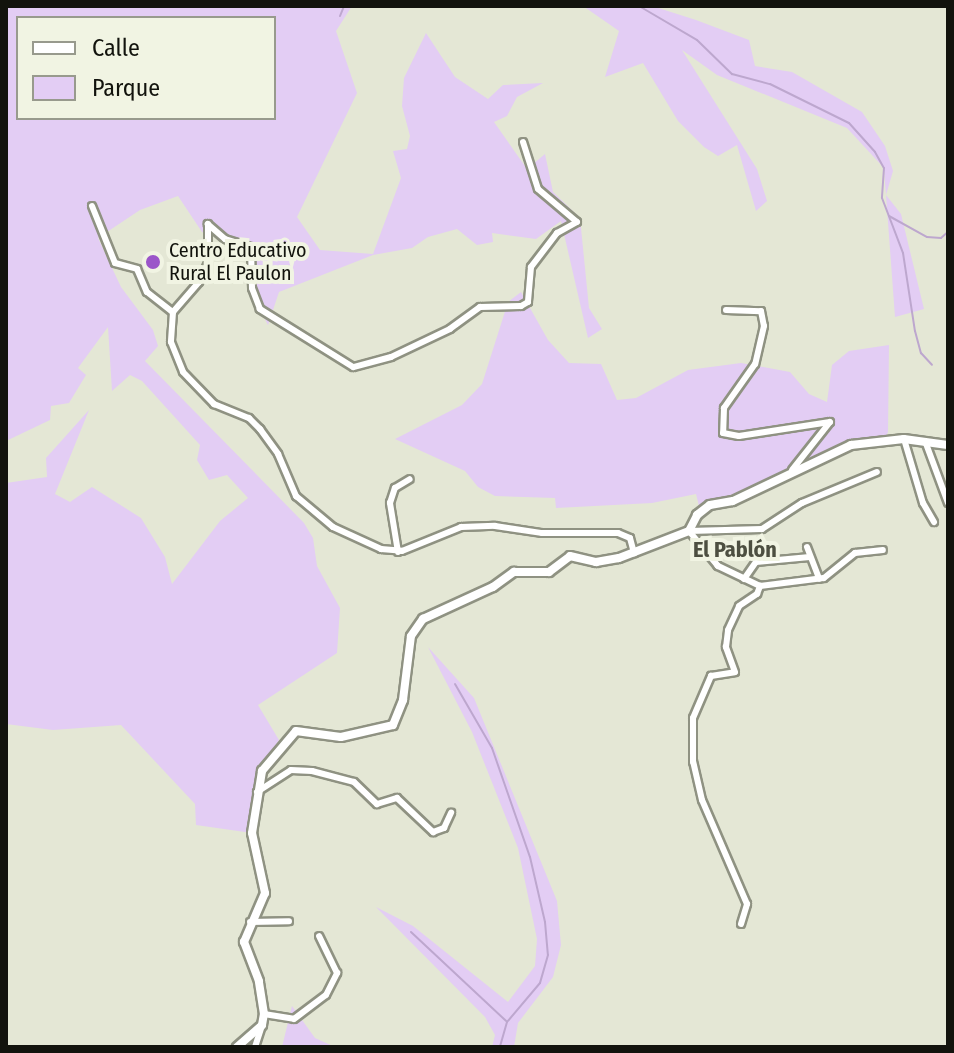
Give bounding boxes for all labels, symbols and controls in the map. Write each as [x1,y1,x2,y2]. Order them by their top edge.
legend [16,16,276,120]
text: Calle [92,34,140,62]
text: Parque [92,74,160,102]
place label: Centro Educativo Rural El Paulon [169,238,307,285]
marker: Centro Educativo Rural El Paulon [144,253,162,271]
district label: El Pablón [693,537,777,563]

